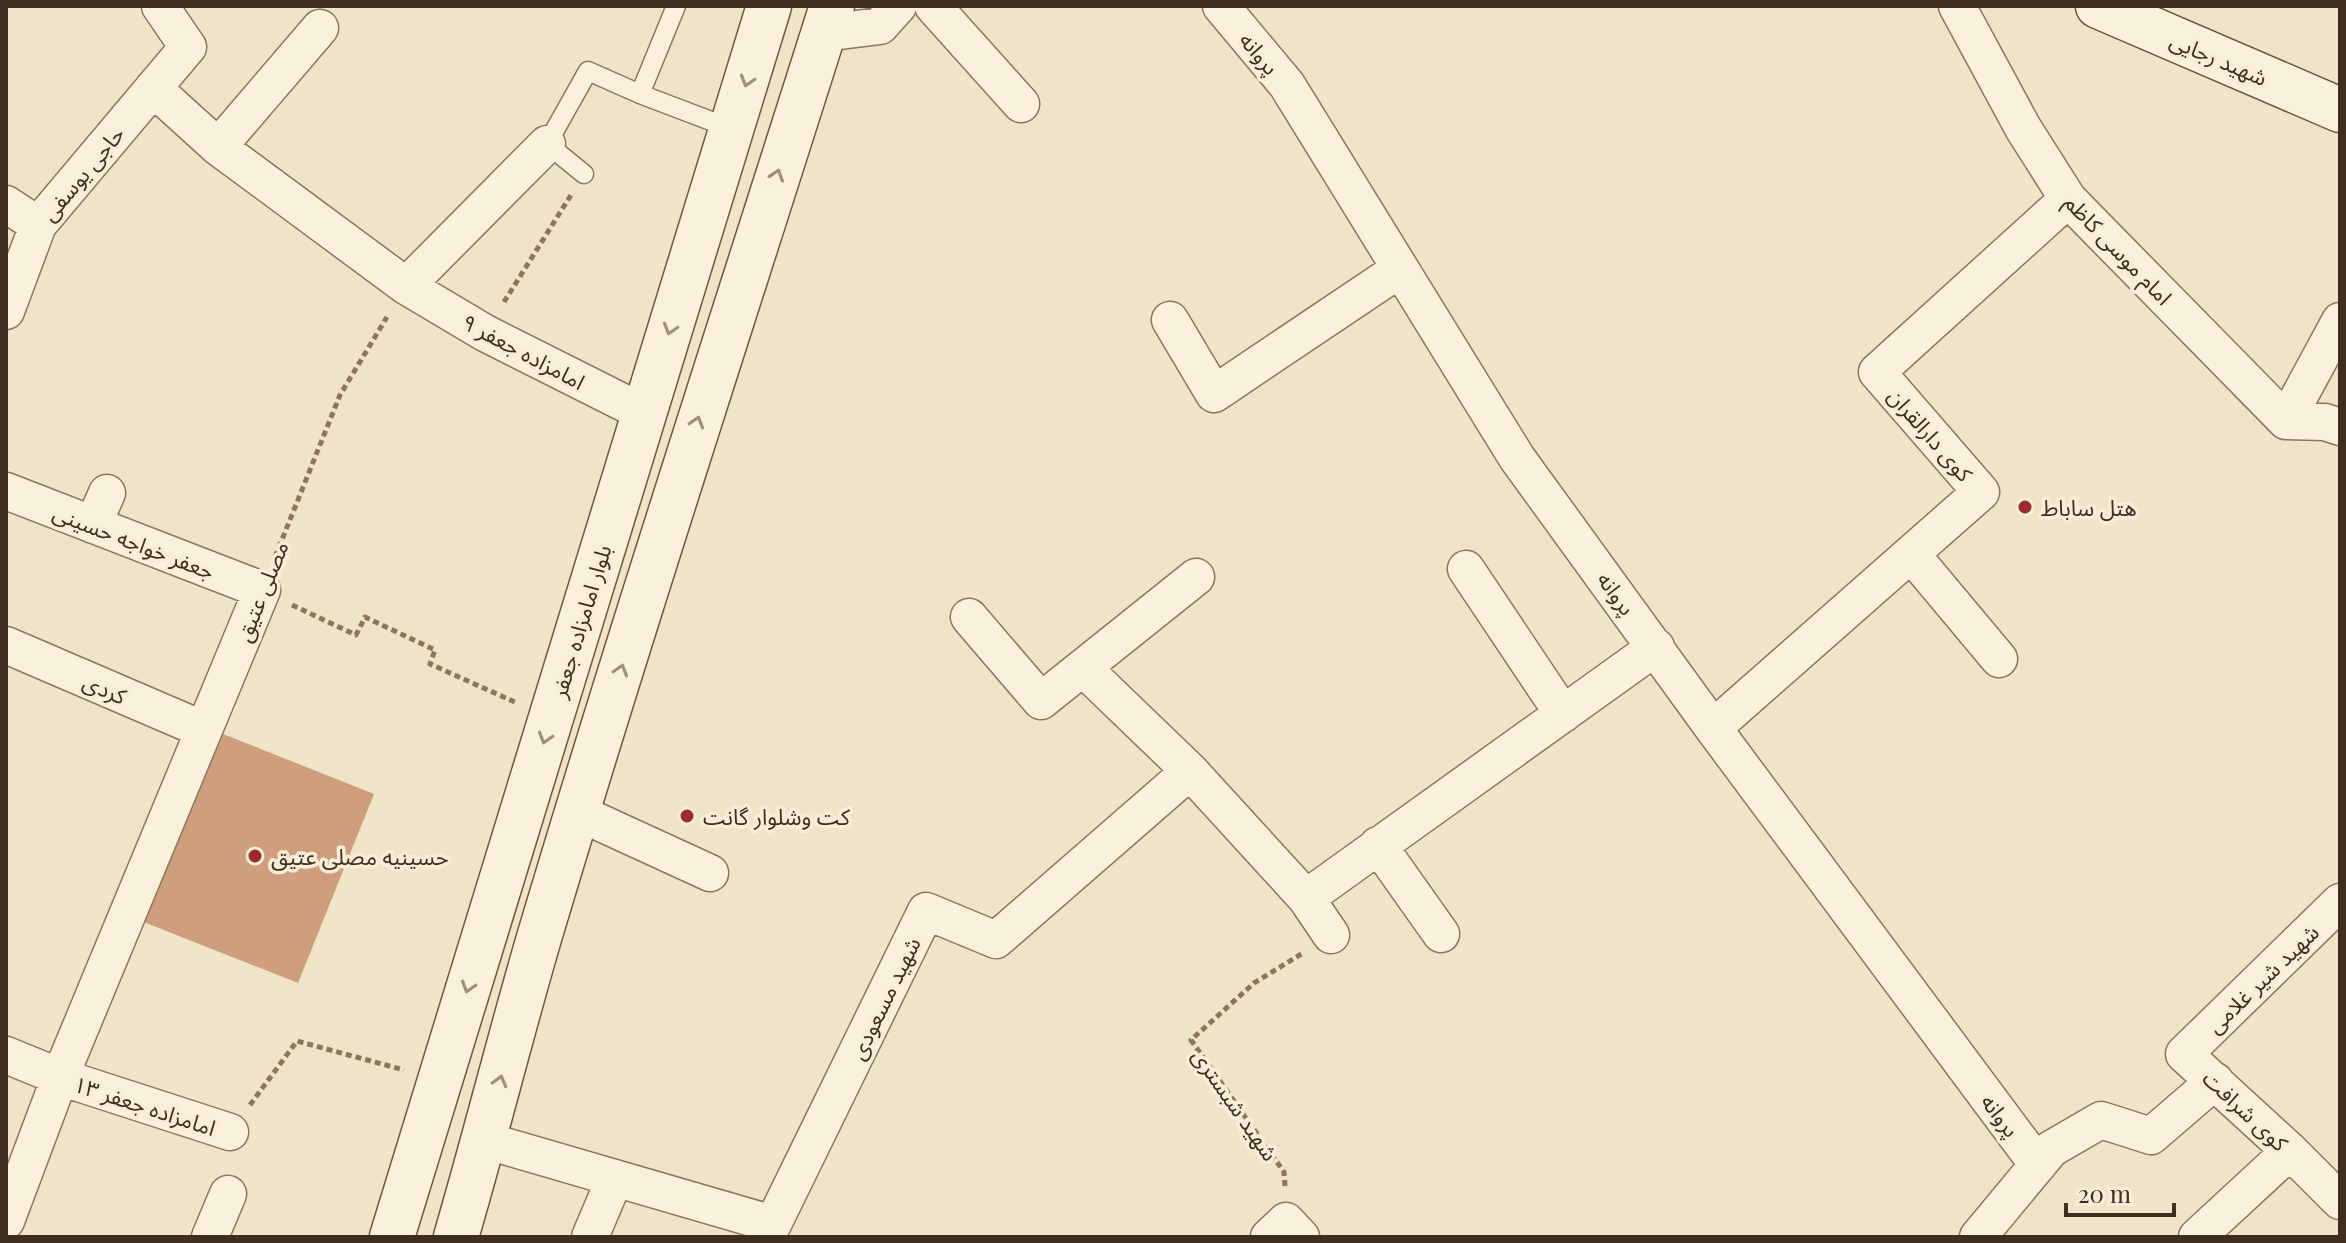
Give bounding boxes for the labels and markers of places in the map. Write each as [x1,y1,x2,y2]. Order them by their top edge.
place label: هتل ساباط [2041,492,2137,522]
marker: هتل ساباط [2016,498,2034,516]
place label: کت وشلوار گانت [703,801,851,831]
marker: کت وشلوار گانت [678,807,696,825]
place label: حسینیه مصلی عتیق [271,841,449,871]
marker: حسینیه مصلی عتیق [246,847,264,865]

